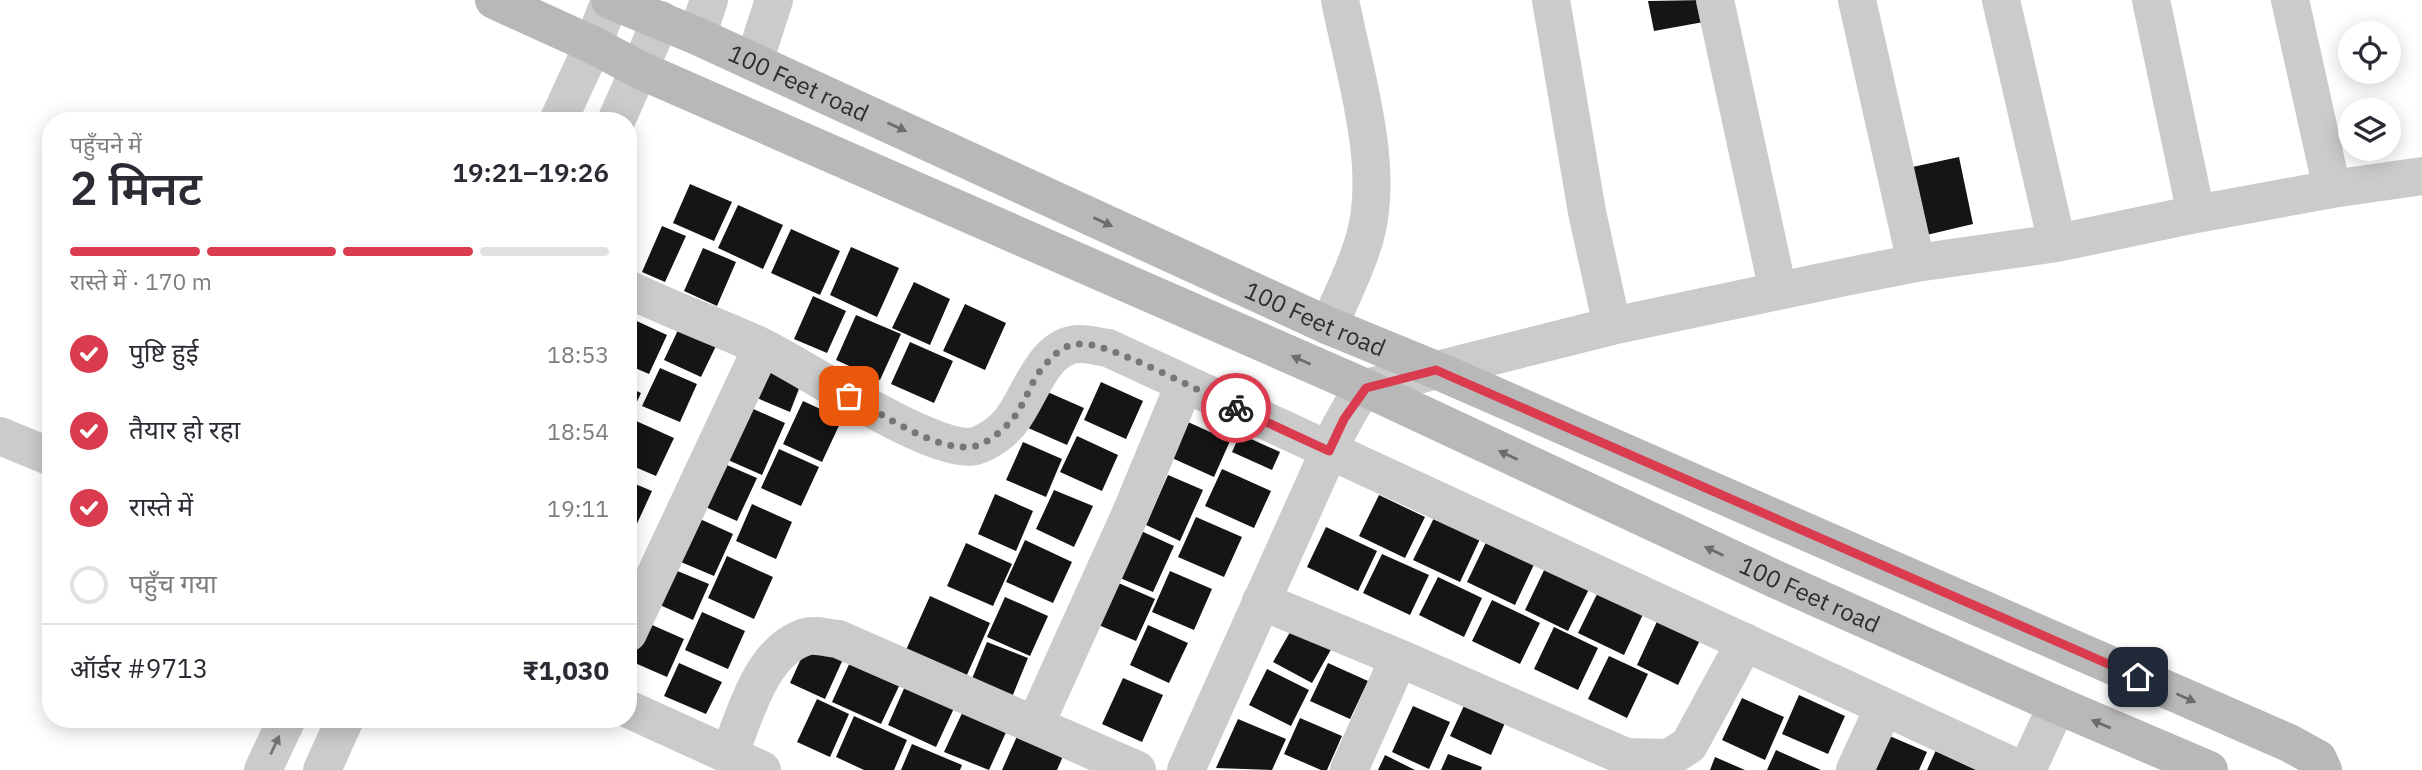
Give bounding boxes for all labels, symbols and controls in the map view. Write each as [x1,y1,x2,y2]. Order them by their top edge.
map controls [2338,21,2401,161]
button: locate [2338,21,2401,84]
street label: 100 Feet road [723,37,874,129]
button: layers [2338,98,2401,161]
one-way arrow [887,121,907,133]
text: पहुँचने में [70,129,142,159]
text: 19:21–19:26 [452,155,609,189]
text: 2 मिनट [70,158,202,218]
one-way arrow [1093,216,1114,227]
text: रास्ते में · 170 m [70,266,212,296]
street label: 100 Feet road [1240,273,1391,364]
icon: check [70,335,108,373]
text: पुष्टि हुई [129,335,198,369]
text: 18:53 [547,339,609,369]
one-way arrow [1291,354,1311,366]
pin [819,366,879,426]
courier [1201,373,1271,443]
icon: bag [830,377,868,415]
icon: bike [1217,389,1255,427]
icon: check [70,412,108,450]
text: तैयार हो रहा [129,412,240,446]
text: 18:54 [547,416,609,446]
one-way arrow [1498,449,1518,460]
icon: check [70,489,108,527]
text: रास्ते में [129,489,193,523]
text: 19:11 [547,493,609,523]
one-way arrow [1704,545,1724,556]
street label: 100 Feet road [1734,549,1885,640]
text: पहुँच गया [129,566,217,600]
pin [2108,647,2168,707]
text: ऑर्डर #9713 [70,651,208,685]
text: ₹1,030 [522,653,609,687]
icon: home [2119,658,2157,696]
one-way arrow [2176,692,2196,704]
one-way arrow [2090,718,2111,729]
one-way arrow [269,735,281,755]

